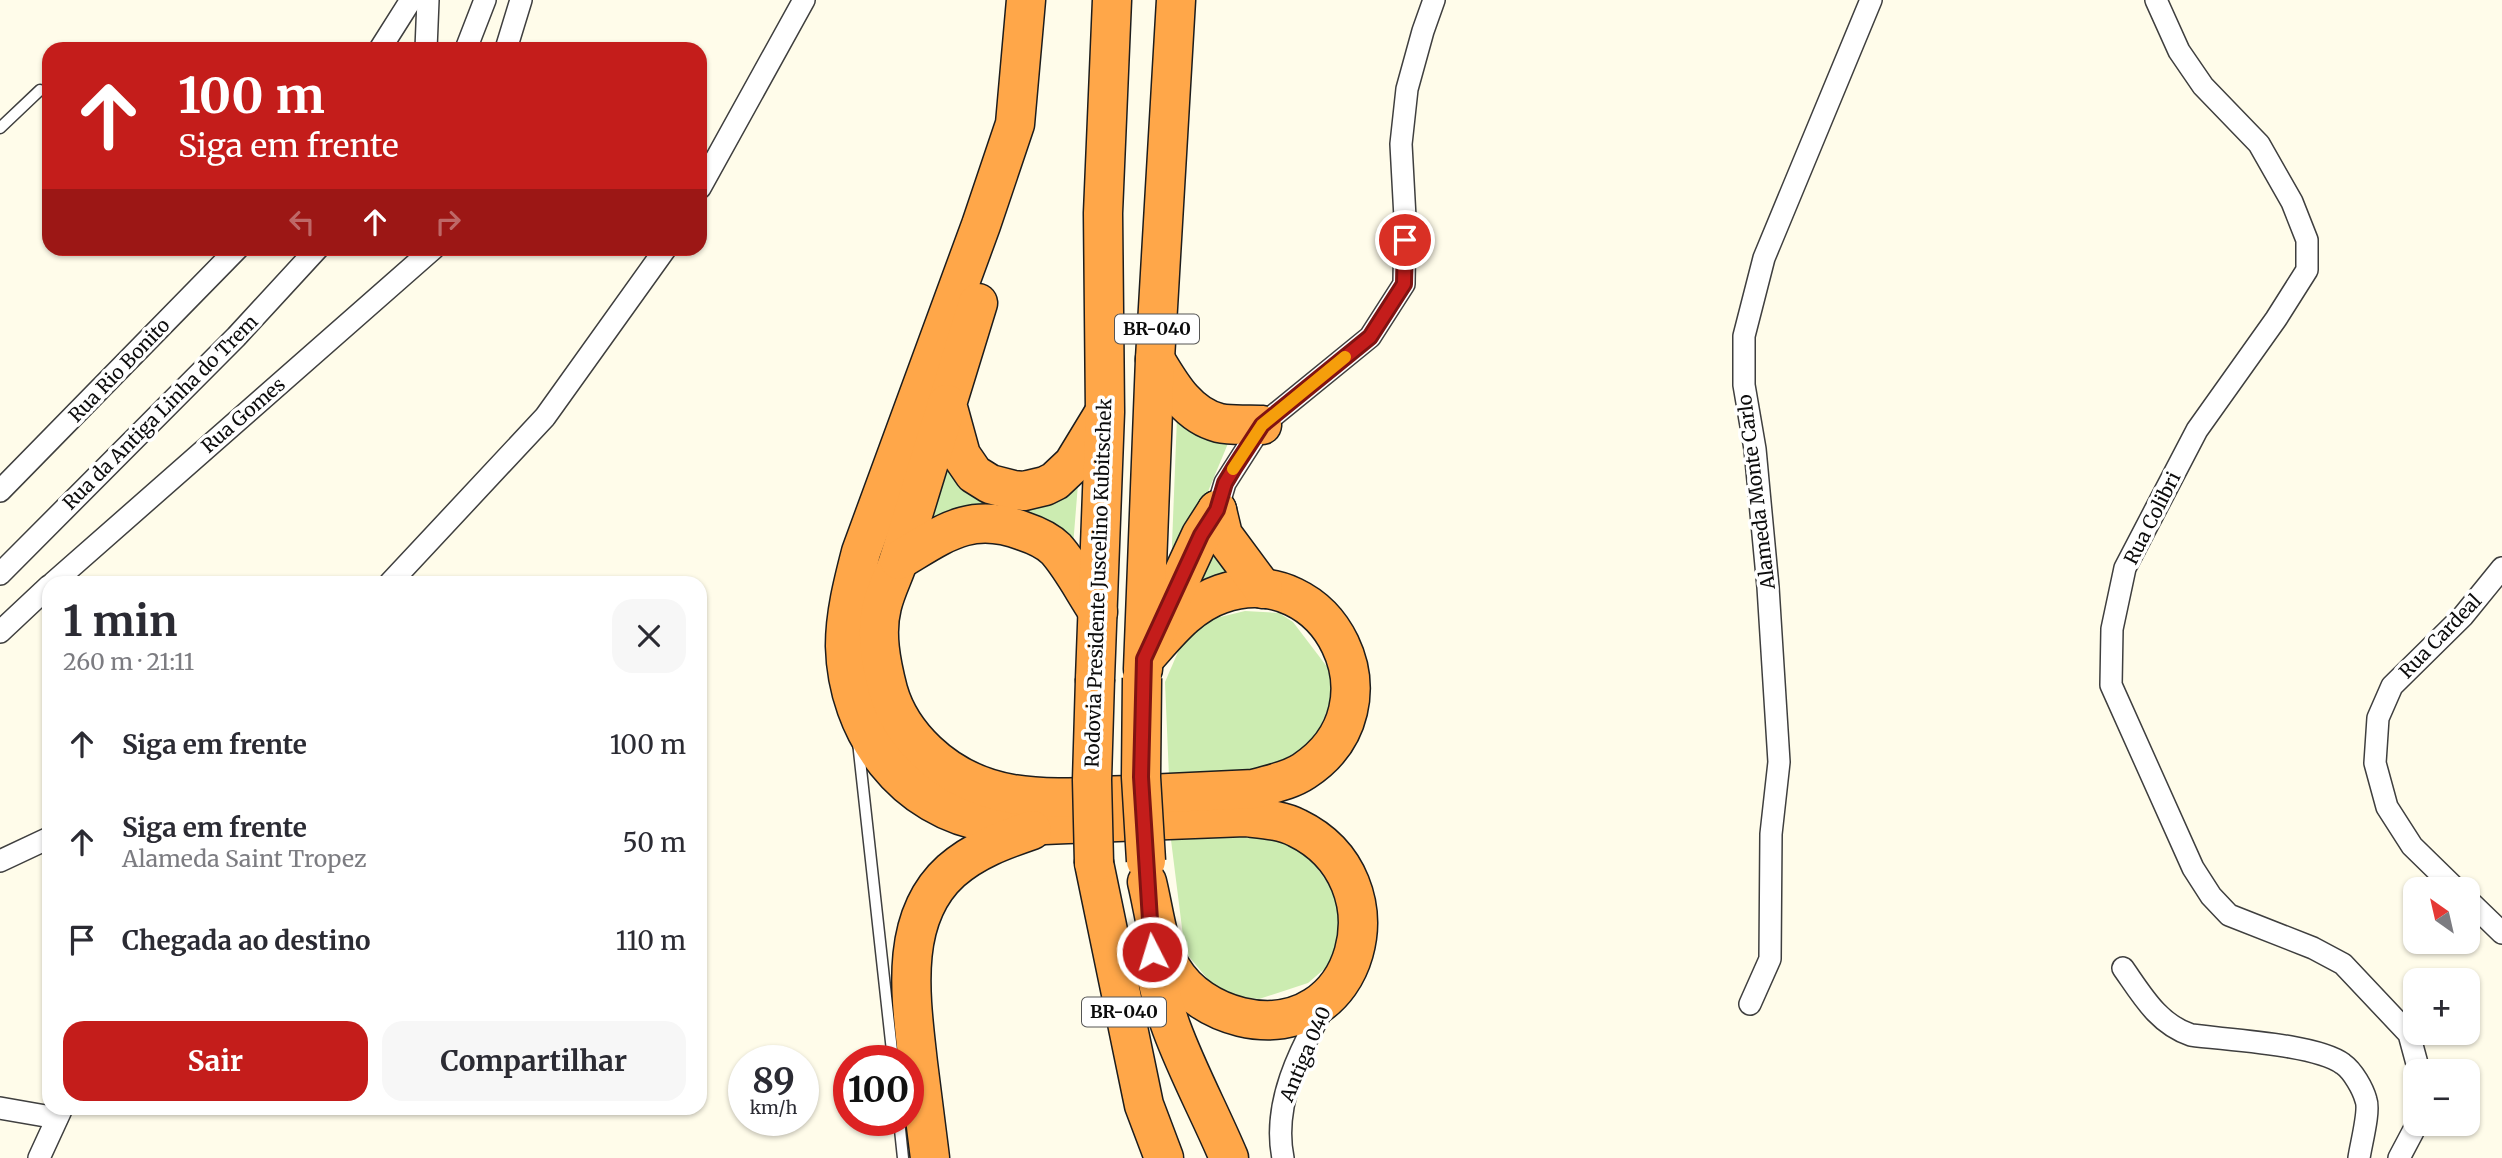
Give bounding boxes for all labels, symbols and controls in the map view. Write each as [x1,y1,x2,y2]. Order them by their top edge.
text: 100 m [178,65,325,126]
icon: ahead [63,70,154,161]
text: Siga em frente [178,126,399,166]
icon: left [283,203,321,241]
icon: ahead [356,203,394,241]
icon: right [429,203,467,241]
pin [1375,210,1435,270]
icon: arrive [1386,221,1424,259]
street label: Rua da Antiga Linha do Trem [57,309,263,515]
street label: Rua Rio Bonito [63,313,175,427]
road number: BR-040 [1115,314,1199,344]
street label: Rua Gomes [196,372,290,458]
street label: Alameda Monte Carlo [1732,393,1780,592]
street label: Rodovia Presidente Juscelino Kubitschek [1080,398,1116,768]
street label: Rua Colibri [2118,468,2186,568]
street label: Rua Cardeal [2394,589,2486,683]
text: 1 min [63,595,177,647]
button: close [612,599,686,673]
text: 260 m · 21:11 [63,647,194,676]
icon: ahead [63,725,101,763]
text: Siga em frente [122,728,307,761]
text: 100 m [610,728,686,761]
text: Siga em frente [122,811,307,844]
icon: ahead [63,823,101,861]
text: 50 m [622,826,686,859]
text: Alameda Saint Tropez [122,844,367,873]
north arrow [2403,877,2480,954]
map controls [2403,877,2480,1136]
position arrow [1115,915,1189,989]
icon: arrive [63,921,101,959]
text: Chegada ao destino [122,924,371,957]
text: 110 m [616,924,686,957]
button: + [2403,968,2480,1045]
road number: BR-040 [1082,998,1166,1027]
street label: Antiga 040 [1274,1003,1336,1106]
button: Sair [63,1021,368,1101]
button: Compartilhar [382,1021,686,1101]
speed limit sign: 100 [833,1045,924,1136]
text: 89 [752,1059,795,1103]
button: − [2403,1059,2480,1136]
text: km/h [750,1096,797,1119]

